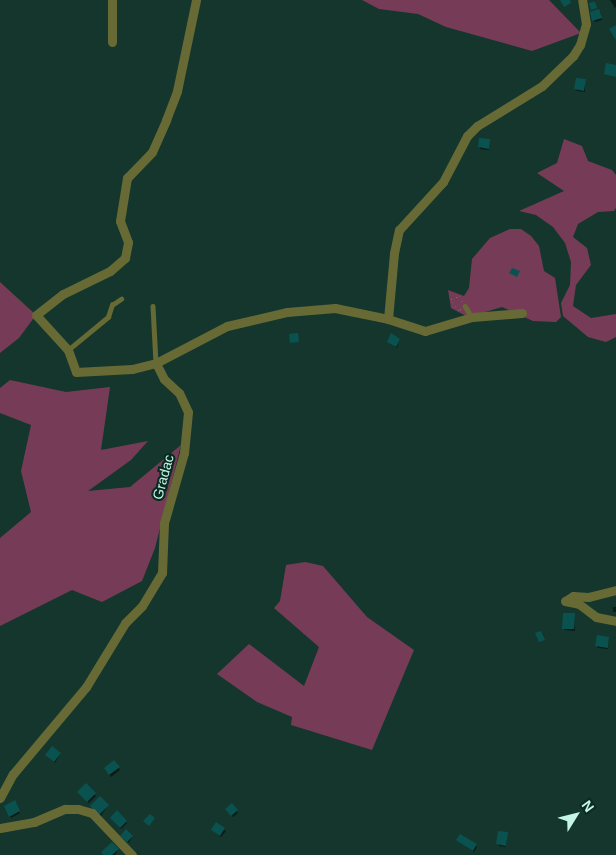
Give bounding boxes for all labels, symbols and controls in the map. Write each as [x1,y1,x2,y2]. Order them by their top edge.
street label: Gradac [149,453,177,501]
north arrow [551,790,601,840]
text: N [579,797,598,815]

